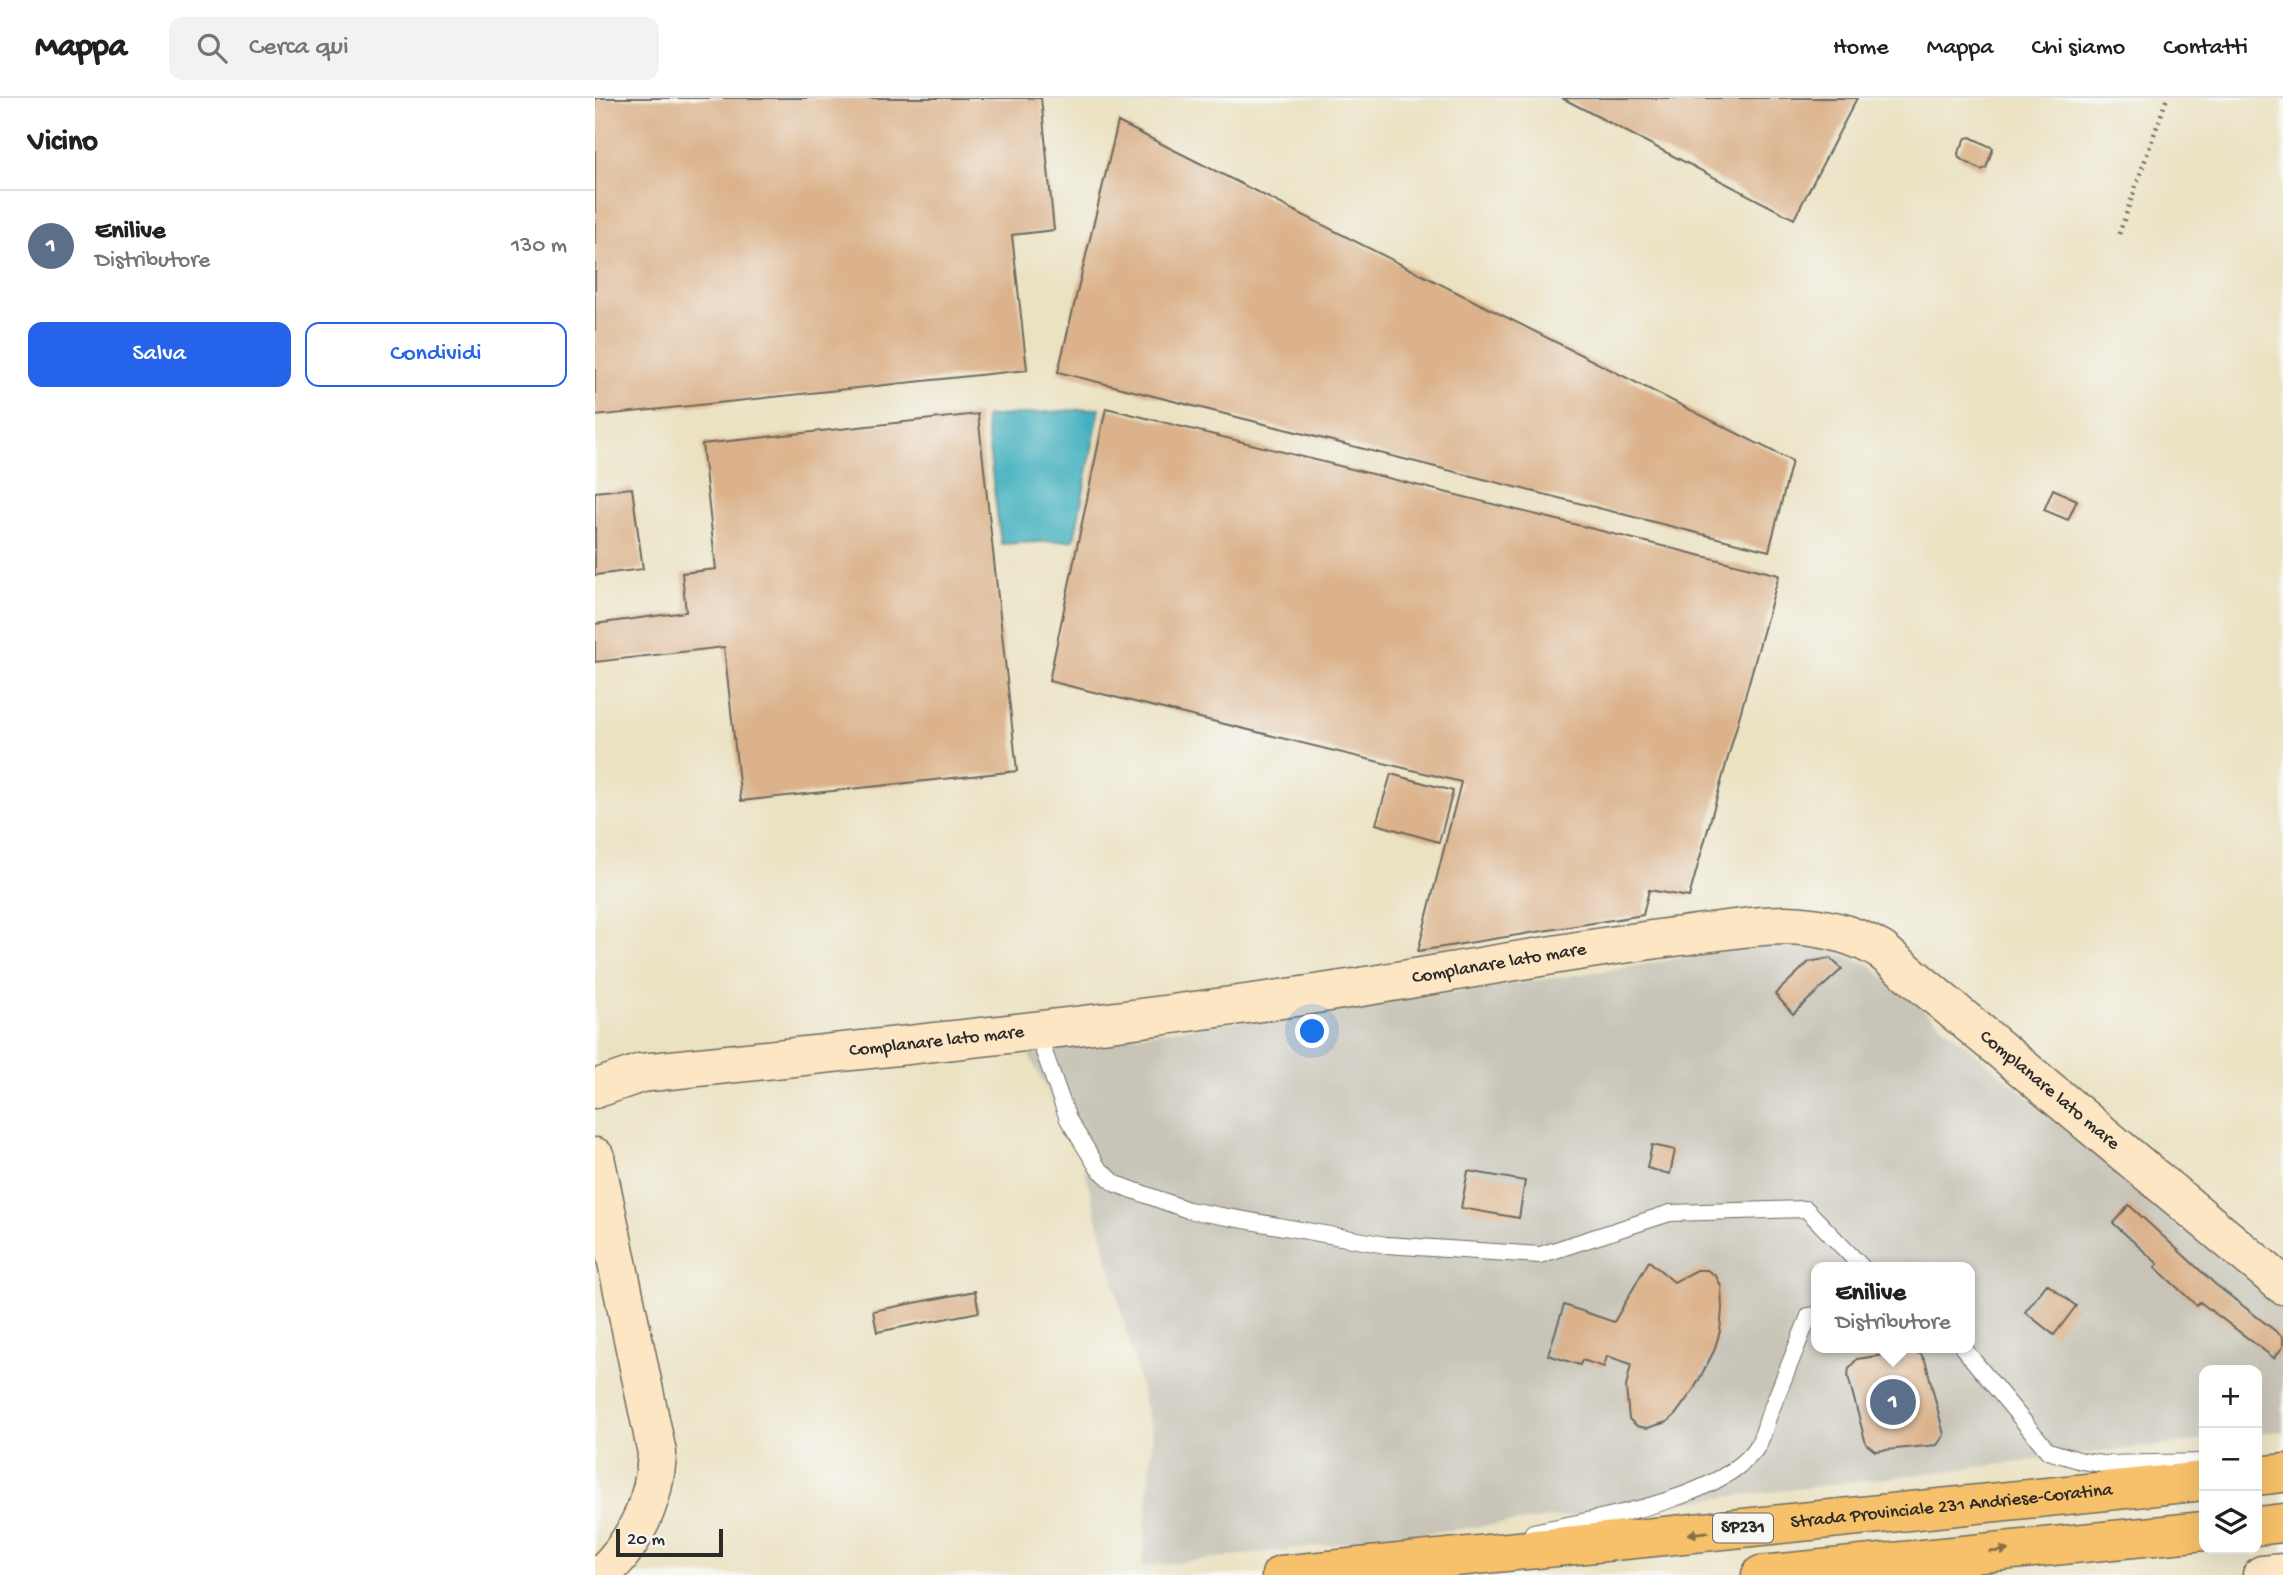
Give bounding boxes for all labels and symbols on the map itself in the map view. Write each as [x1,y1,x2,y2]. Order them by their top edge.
street label: Complanare lato mare [1411,938,1588,990]
your location [1295,1014,1329,1048]
street label: Complanare lato mare [848,1021,1026,1063]
street label: Complanare lato mare [1974,1025,2124,1156]
pin: 1 [1870,1376,1916,1428]
street label: Strada Provinciale 231 Andriese-Coratina [1789,1479,2115,1535]
road number: SP231 [1713,1513,1773,1542]
scale bar [616,1526,723,1558]
one-way arrow [1686,1527,1708,1538]
one-way arrow [1988,1545,2010,1556]

